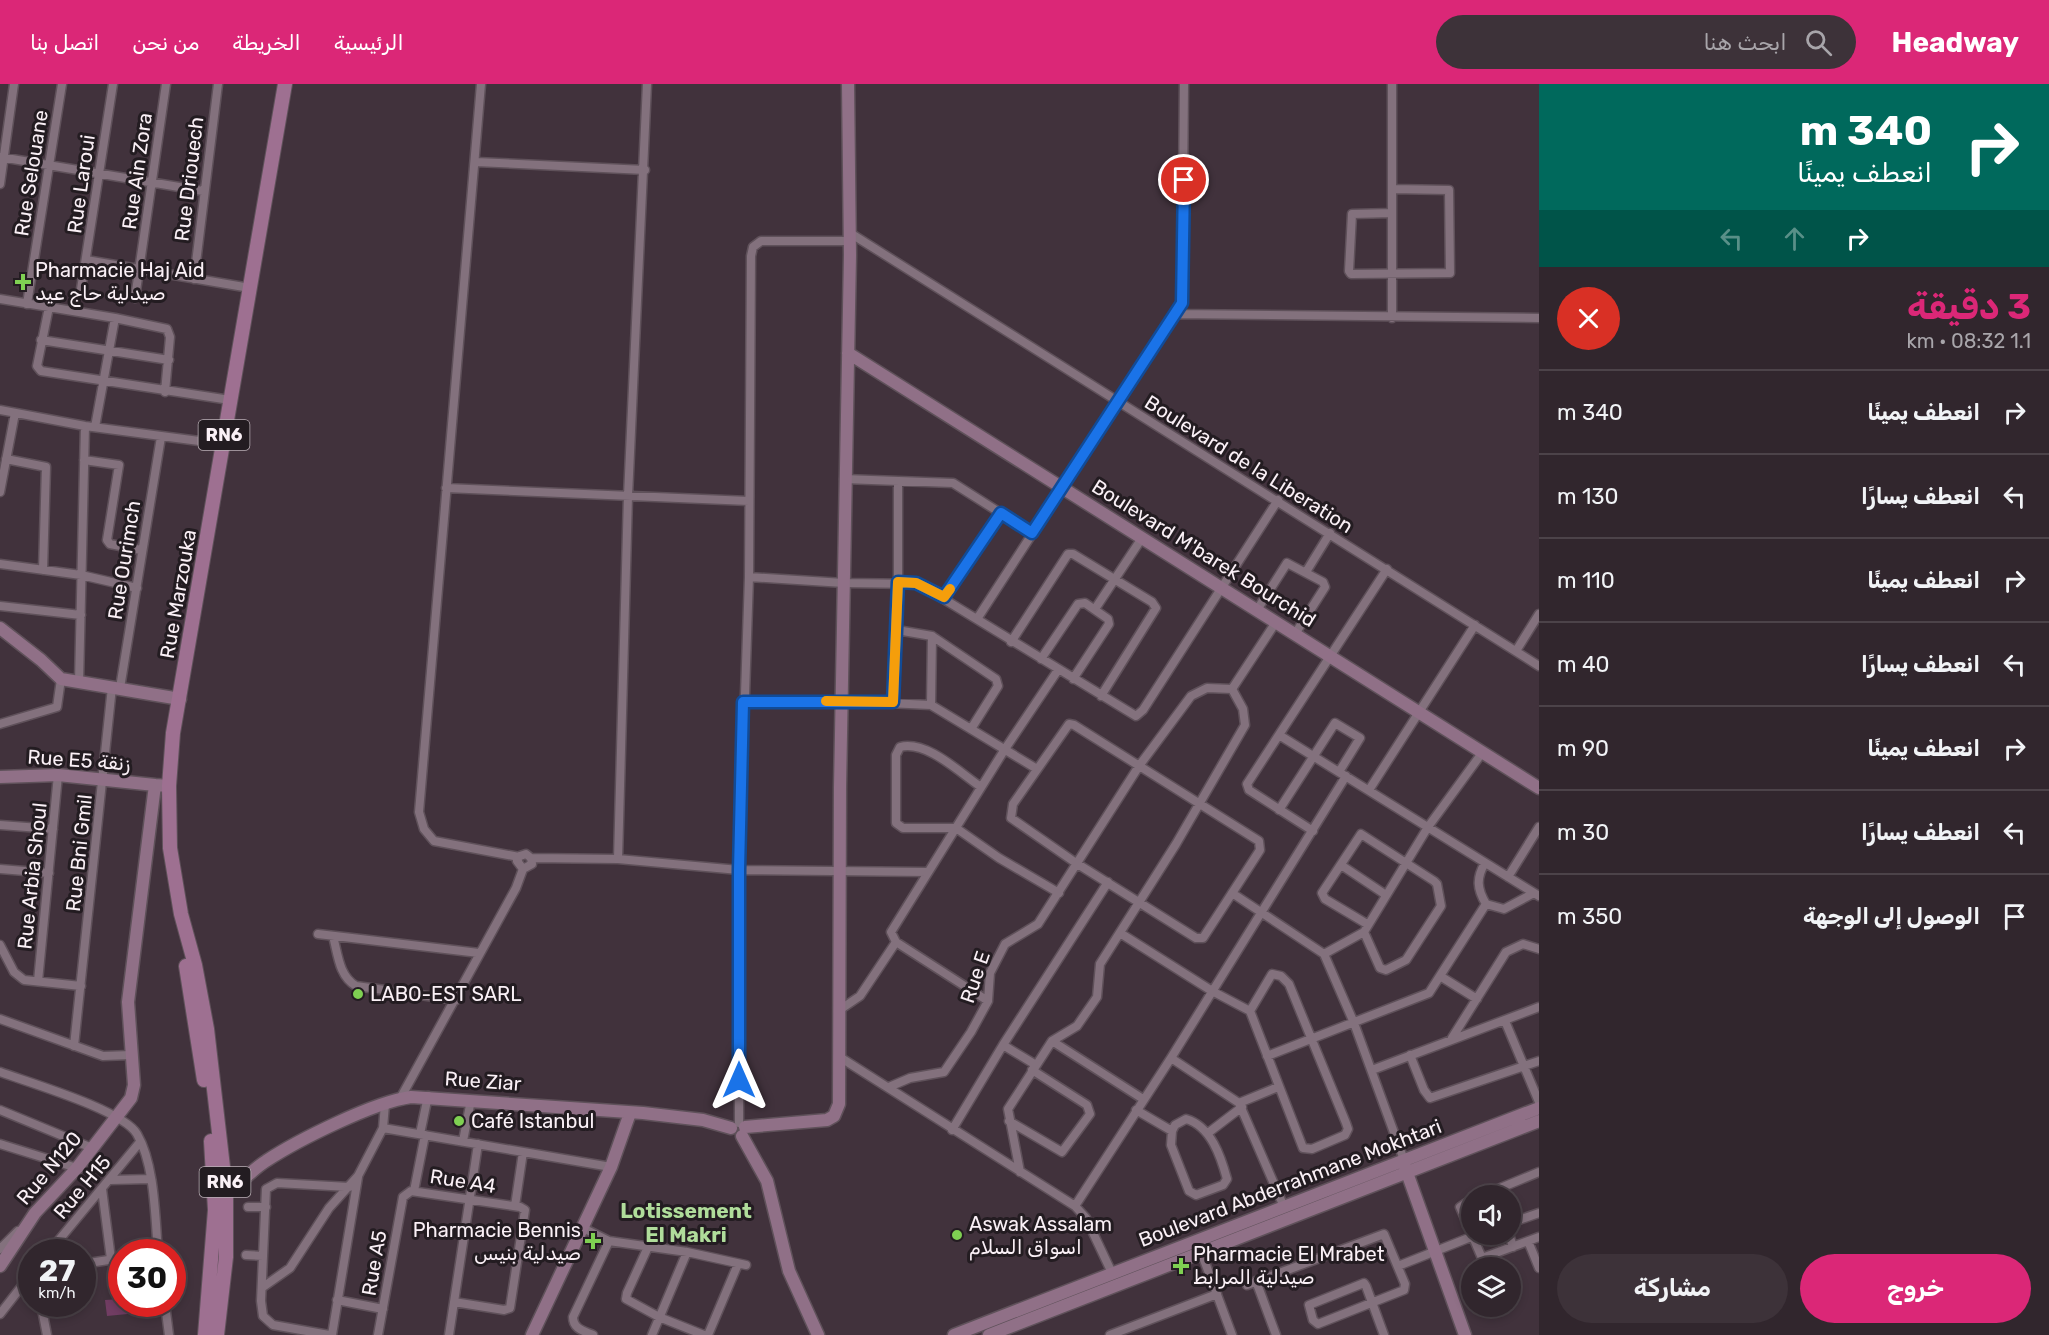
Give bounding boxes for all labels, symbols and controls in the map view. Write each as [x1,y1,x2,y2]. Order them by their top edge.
search box [1436,15,1856,69]
icon: search [1802,26,1835,59]
text: Headway [1892,26,2019,59]
text: ابحث هنا [1704,29,1787,56]
text: اتصل بنا [30,30,99,55]
text: من نحن [132,30,199,55]
text: الخريطة [232,30,301,55]
text: الرئيسية [334,30,404,55]
text: 340 m [1800,106,1932,156]
street label: Rue Selouane [9,108,53,238]
icon: right [1953,108,2031,186]
street label: Rue Ain Zora [117,111,157,231]
street label: Rue Driouech [169,115,209,243]
street label: Rue Laroui [62,133,100,235]
pin [1158,154,1209,205]
text: انعطف يمينًا [1797,157,1932,189]
icon: arrive [1167,163,1200,196]
icon: left [1715,222,1748,255]
icon: ahead [1778,222,1811,255]
icon: right [1841,222,1874,255]
place label: Pharmacie Haj Aid صيدلية حاج عيد [35,258,205,307]
marker: Pharmacie Haj Aid صيدلية حاج عيد [16,275,30,289]
text: 3 دقيقة [1907,285,2031,328]
button: close [1557,287,1620,350]
text: 1.1 km · 08:32 [1906,329,2031,353]
street label: Boulevard de la Liberation [1140,390,1358,538]
icon: right [1998,396,2031,429]
text: 340 m [1557,399,1623,426]
text: انعطف يمينًا [1867,399,1980,426]
road number: RN6 [198,420,250,450]
street label: Boulevard M'barek Bourchid [1088,474,1320,632]
icon: left [1998,480,2031,513]
text: 130 m [1557,483,1619,510]
text: انعطف يسارًا [1861,483,1980,510]
street label: Rue Ourimch [103,499,145,621]
street label: Rue Marzouka [155,528,201,660]
icon: right [1998,564,2031,597]
text: 110 m [1557,567,1615,594]
text: انعطف يمينًا [1867,567,1980,594]
icon: left [1998,648,2031,681]
text: 40 m [1557,651,1610,678]
text: انعطف يسارًا [1861,651,1980,678]
icon: right [1998,732,2031,765]
text: 90 m [1557,735,1609,762]
text: انعطف يمينًا [1867,735,1980,762]
street label: Rue E5 زنقة [27,744,131,776]
street label: Rue Bni Gmil [61,793,97,913]
street label: Rue Arbia Shoul [12,801,52,951]
icon: left [1998,816,2031,849]
text: 30 m [1557,819,1609,846]
text: انعطف يسارًا [1861,819,1980,846]
icon: arrive [1998,900,2031,933]
text: 350 m [1557,903,1622,930]
text: الوصول إلى الوجهة [1803,903,1980,930]
street label: Rue E [955,948,995,1006]
place label: LABO-EST SARL [370,982,521,1006]
marker: LABO-EST SARL [351,987,365,1001]
position arrow [707,1048,771,1112]
street label: Rue Ziar [444,1066,522,1096]
place label: Café Istanbul [471,1109,594,1133]
marker: Café Istanbul [452,1114,466,1128]
street label: Boulevard Abderrahmane Mokhtari [1135,1114,1445,1252]
street label: Rue N120 [11,1127,87,1209]
street label: Rue H15 [48,1150,116,1224]
street label: Rue A4 [428,1164,498,1198]
road number: RN6 [200,1167,250,1197]
map controls [1461,1185,1521,1317]
button: sound [1461,1185,1521,1245]
district label: Lotissement El Makri [620,1198,752,1247]
place label: Aswak Assalam اسواق السلام [969,1212,1112,1261]
place label: Pharmacie Bennis صيدلية بنيس [413,1218,581,1265]
street label: Rue A5 [356,1228,392,1298]
marker: Aswak Assalam اسواق السلام [950,1228,964,1242]
marker: Pharmacie Bennis صيدلية بنيس [586,1234,600,1248]
speed limit sign: 30 [108,1239,186,1317]
place label: Pharmacie El Mrabet صيدلية المرابط [1193,1242,1385,1289]
text: 27 [39,1253,75,1289]
button: مشاركة [1557,1254,1788,1323]
button: خروج [1800,1254,2031,1323]
button: layers [1461,1257,1521,1317]
marker: Pharmacie El Mrabet صيدلية المرابط [1174,1259,1188,1273]
text: km/h [38,1284,76,1302]

